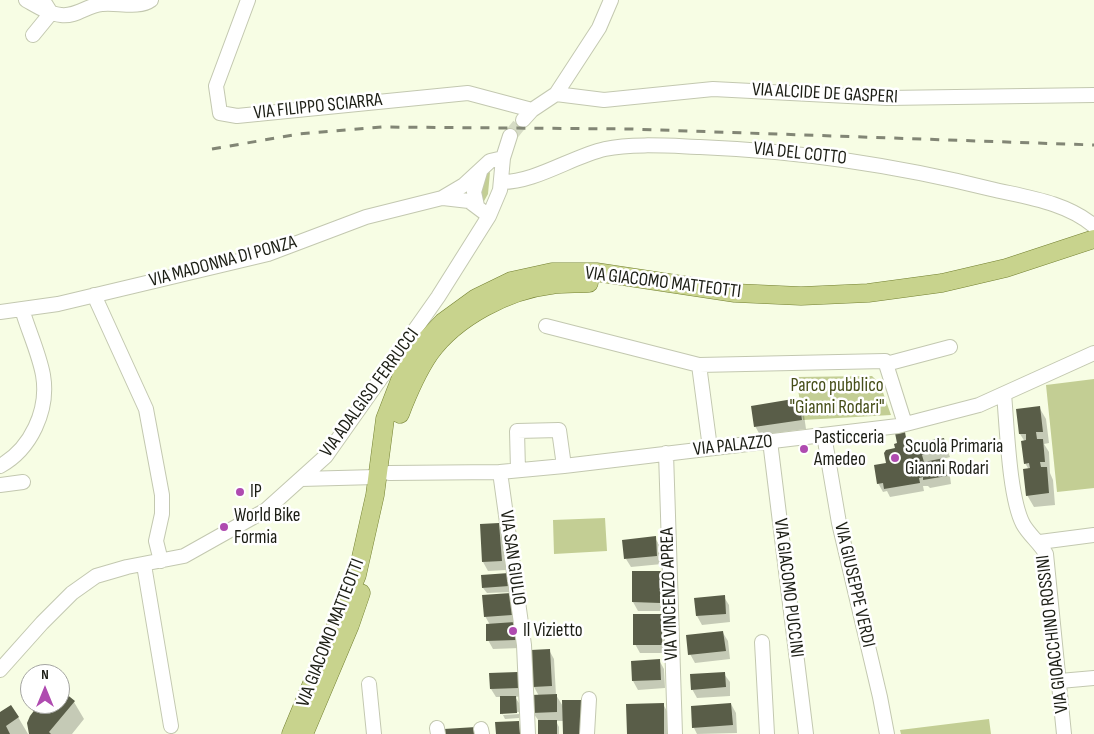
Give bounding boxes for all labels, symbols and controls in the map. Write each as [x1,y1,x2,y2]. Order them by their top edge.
street label: VIA ALCIDE DE GASPERI [751,79,899,109]
street label: VIA FILIPPO SCIARRA [253,89,383,125]
street label: VIA DEL COTTO [752,138,848,170]
street label: VIA MADONNA DI PONZA [147,231,299,293]
street label: VIA GIACOMO MATTEOTTI [584,262,742,304]
street label: VIA ADALGISO FERRUCCI [316,324,424,462]
park label: Parco pubblico "Gianni Rodari" [790,375,884,419]
place label: Pasticceria Amedeo [814,427,884,471]
street label: VIA PALAZZO [692,430,774,462]
place label: Scuola Primaria Gianni Rodari [905,436,1003,480]
marker: Pasticceria Amedeo [798,443,810,455]
marker: Scuola Primaria Gianni Rodari [889,452,901,464]
place label: IP [250,481,262,503]
marker: IP [234,486,246,498]
place label: World Bike Formia [234,505,300,549]
street label: VIA SAN GIULIO [494,509,530,607]
street label: VIA GIACOMO PUCCINI [768,517,808,659]
street label: VIA GIUSEPPE VERDI [829,520,879,650]
marker: World Bike Formia [218,521,230,533]
street label: VIA VINCENZO APREA [656,527,684,661]
street label: VIA GIOACCHINO ROSSINI [1032,554,1074,714]
street label: VIA GIACOMO MATTEOTTI [292,556,370,710]
place label: Il Vizietto [523,620,583,642]
marker: Il Vizietto [507,625,519,637]
north arrow [20,664,70,714]
text: N [41,666,49,683]

